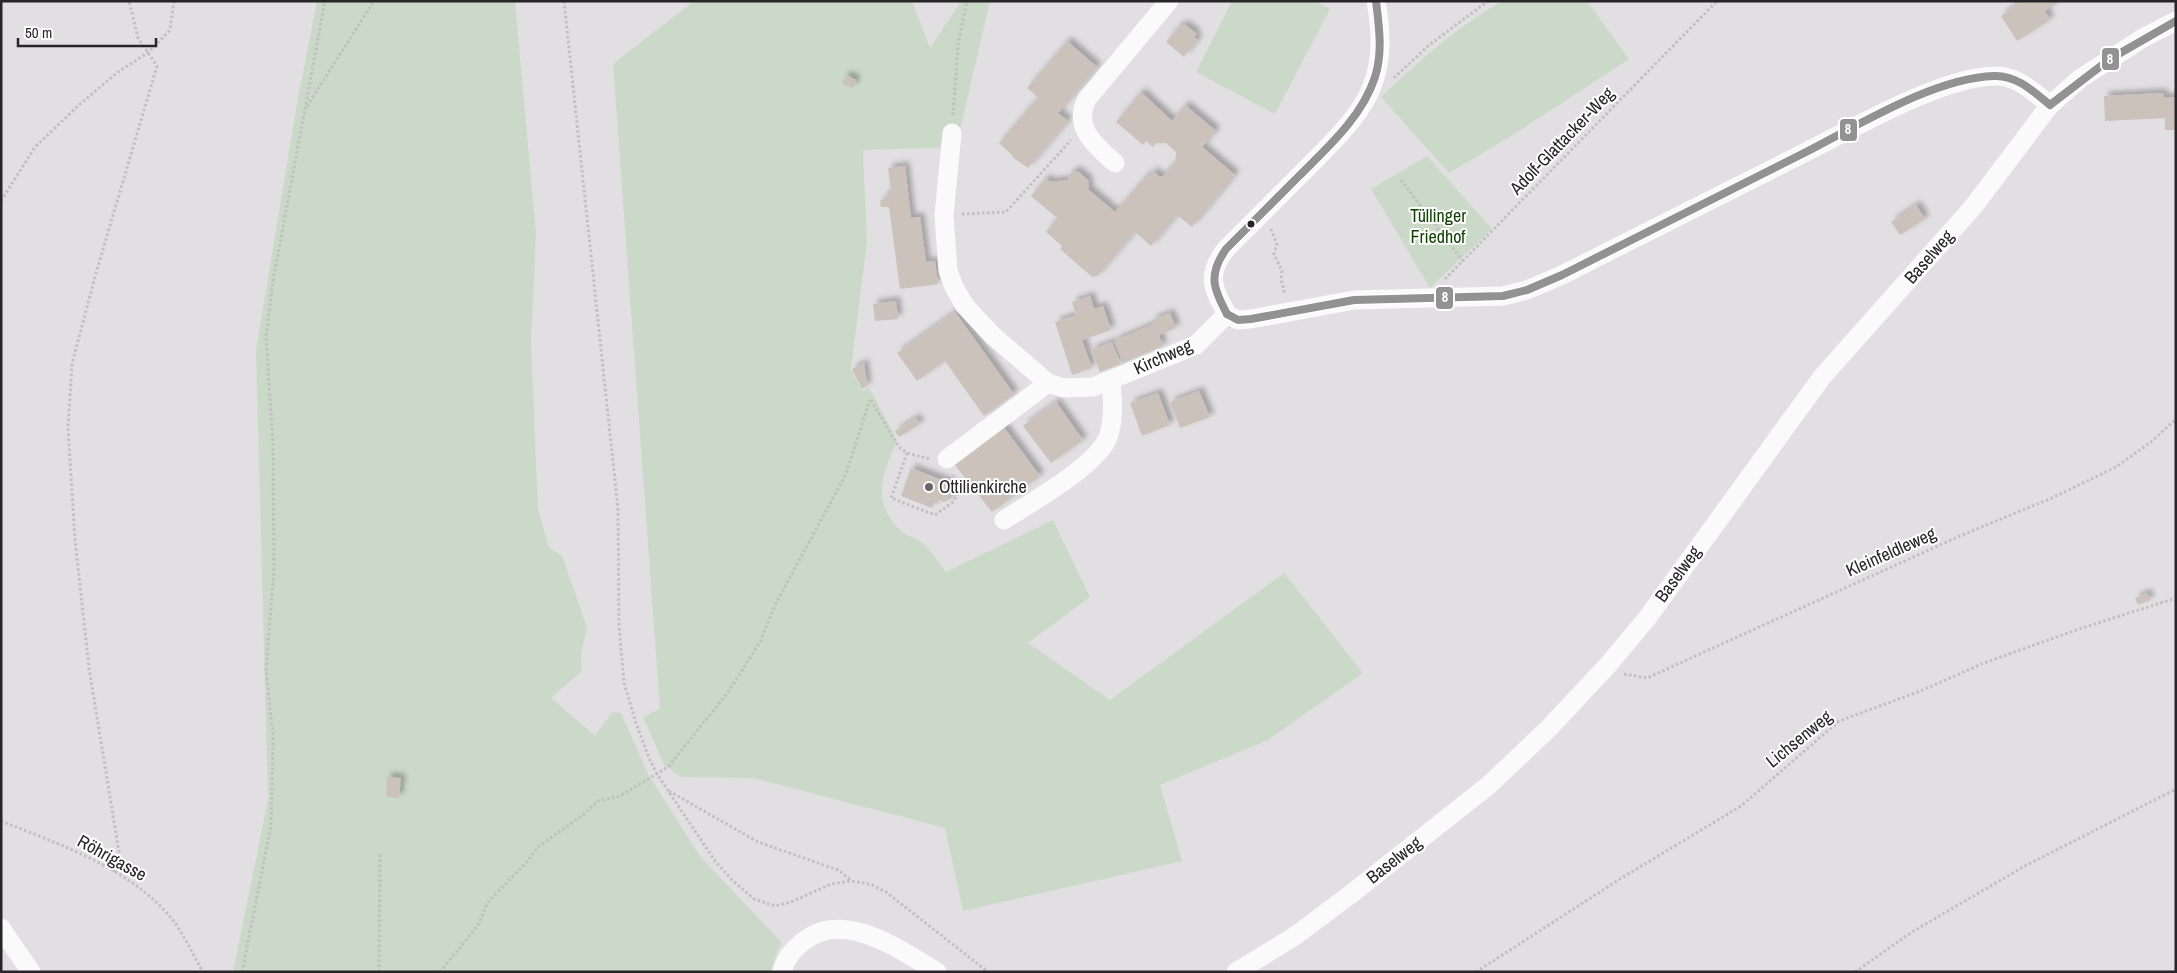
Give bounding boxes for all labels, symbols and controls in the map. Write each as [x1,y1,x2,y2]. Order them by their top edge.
scale bar [18,15,155,47]
text: 50 m [25,22,52,43]
line badge: 8 [2101,47,2120,71]
text: 8 [2107,50,2113,68]
street label: Adolf-Glattacker-Weg [1503,81,1620,201]
line badge: 8 [1839,118,1858,142]
text: 8 [1845,120,1851,138]
park label: Tüllinger Friedhof [1410,203,1466,249]
unlabelled marker [1246,219,1256,229]
street label: Baselweg [1898,224,1960,289]
line badge: 8 [1435,286,1454,310]
text: 8 [1442,288,1448,306]
street label: Kirchweg [1130,332,1197,380]
place label: Ottilienkirche [939,474,1027,499]
marker: Ottilienkirche [923,481,935,493]
street label: Kleinfeldleweg [1842,520,1940,582]
street label: Baselweg [1649,540,1707,607]
street label: Lichsenweg [1760,704,1838,773]
street label: Röhrigasse [73,828,151,887]
street label: Baselweg [1361,830,1427,889]

